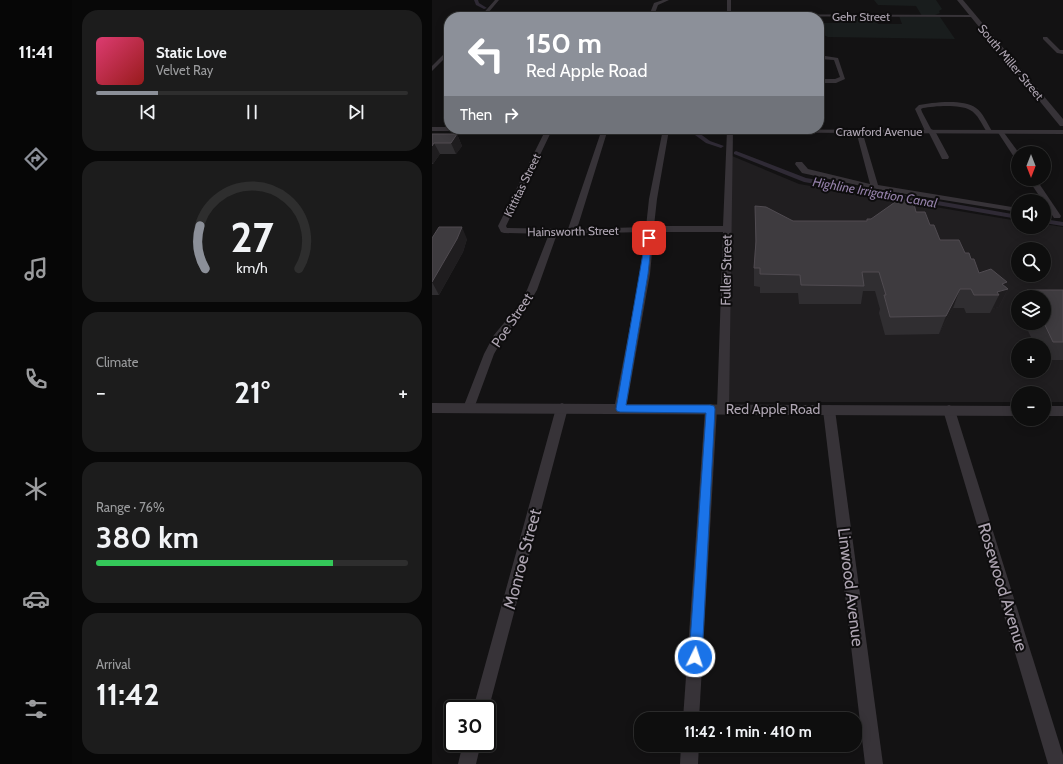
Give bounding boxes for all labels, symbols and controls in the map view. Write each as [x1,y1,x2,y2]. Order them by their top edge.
street label: Gehr Street [832,9,890,24]
street label: South Miller Street [975,21,1047,103]
text: 150 m [526,26,602,60]
icon: left [460,28,512,80]
text: 11:41 [19,41,53,63]
text: Static Love [156,44,227,62]
text: Red Apple Road [526,60,647,82]
text: Velvet Ray [156,62,213,78]
icon: previous [137,101,159,123]
icon: pause [241,101,263,123]
icon: next [345,101,367,123]
icon: right [500,104,522,126]
text: Then [460,106,492,124]
street label: Crawford Avenue [836,124,922,139]
icon: directions [22,145,50,173]
north arrow [1011,146,1051,186]
map controls [1011,146,1051,426]
street label: Kittitas Street [500,151,544,219]
water label: Highline Irrigation Canal [812,173,938,211]
button: sound [1011,194,1051,234]
text: 27 [230,212,274,262]
pin [632,221,666,255]
street label: Hainsworth Street [527,223,619,239]
icon: arrive [638,227,660,249]
street label: Fuller Street [716,234,736,306]
button: search [1011,242,1051,282]
icon: music [22,255,50,283]
text: km/h [236,259,268,277]
street label: Poe Street [487,289,537,351]
button: layers [1011,290,1051,330]
button: + [1011,338,1051,378]
text: Climate [96,354,138,370]
icon: phone [22,365,50,393]
text: 21° [234,374,270,411]
text: − [96,379,106,406]
text: + [398,379,408,406]
button: − [1011,386,1051,426]
street label: Red Apple Road [726,400,820,418]
icon: climate [22,475,50,503]
text: Range · 76% [96,499,165,515]
street label: Monroe Street [499,506,545,611]
text: 380 km [96,519,199,556]
street label: Rosewood Avenue [974,520,1032,654]
street label: Linwood Avenue [834,526,868,648]
icon: car [22,585,50,613]
position arrow [674,636,716,678]
text: Arrival [96,656,131,672]
text: 11:42 [96,676,159,713]
icon: filters [22,695,50,723]
speed limit sign: 30 [444,700,496,752]
text: 11:42 · 1 min · 410 m [684,723,812,741]

